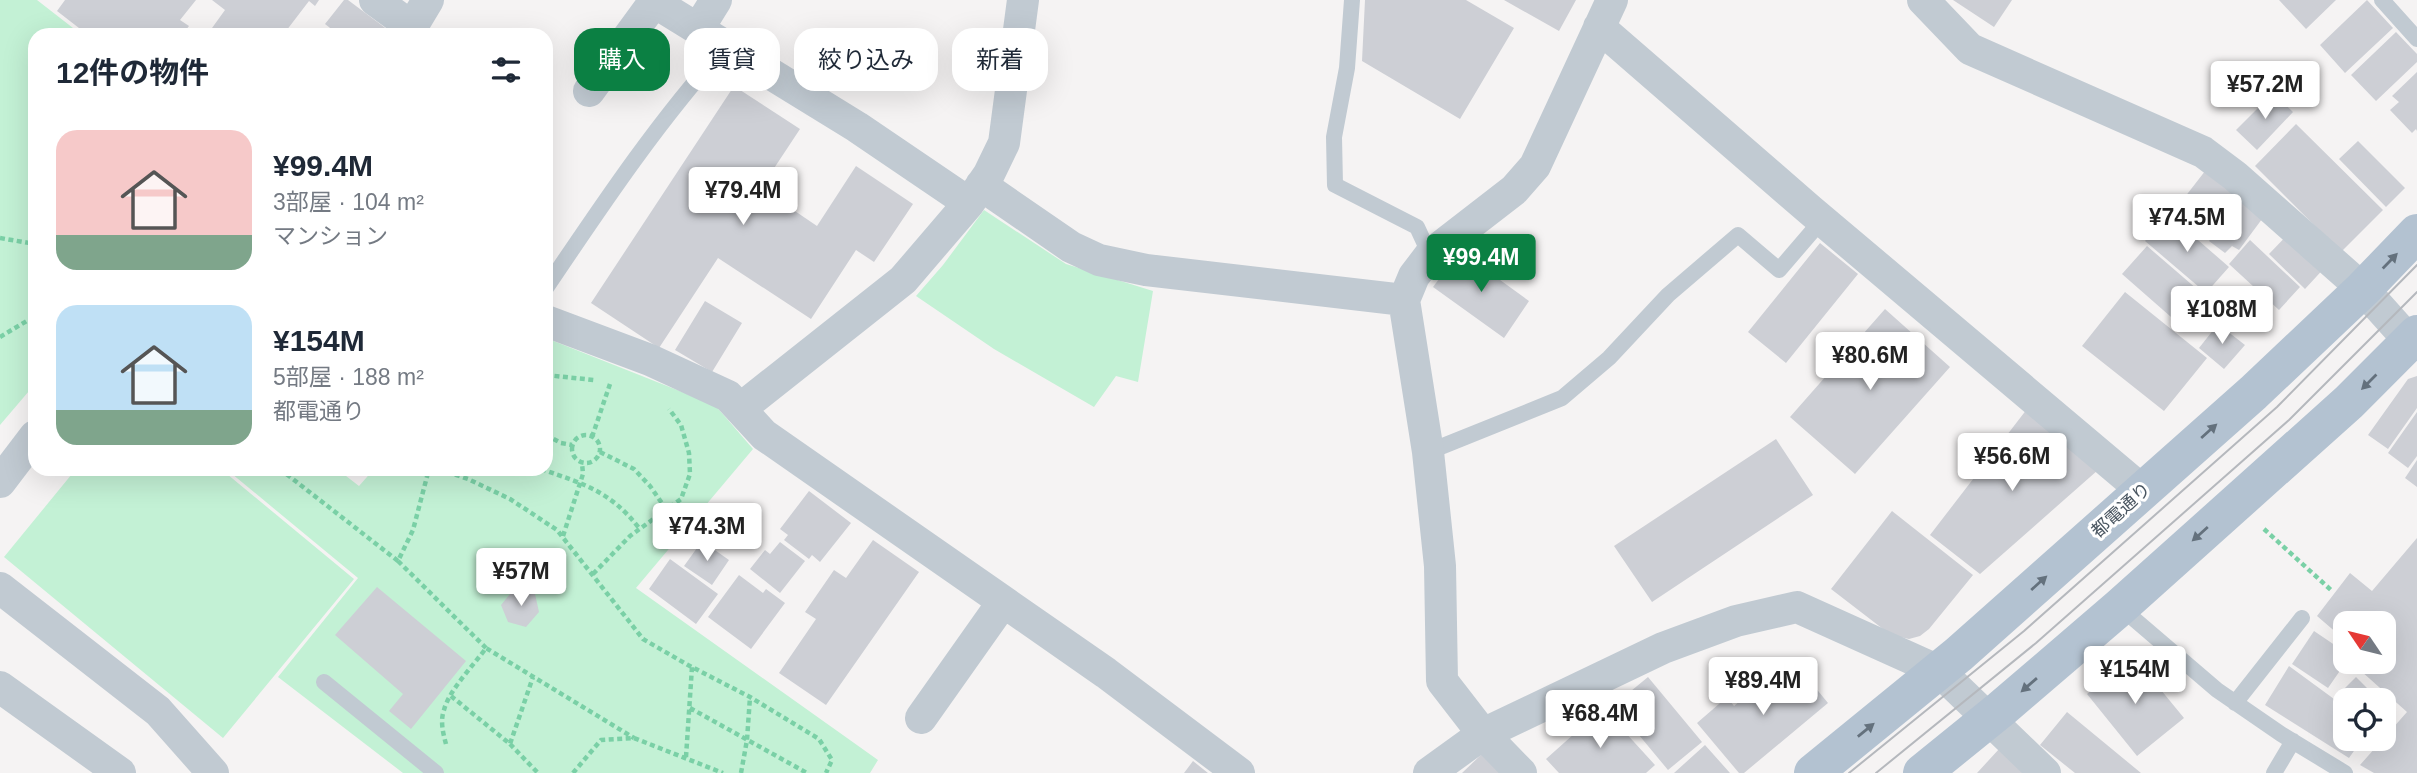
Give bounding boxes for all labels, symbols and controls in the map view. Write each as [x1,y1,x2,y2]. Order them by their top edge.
chip: 購入 [574,28,670,91]
chip: 賃貸 [684,28,780,91]
chip: 絞り込み [794,28,938,91]
chip: 新着 [952,28,1048,91]
icon: filters [487,51,525,89]
text: 12件の物件 [56,56,209,89]
pin: ¥57.2M [2208,61,2322,121]
text: ¥57.2M [2227,71,2303,97]
text: ¥99.4M [273,149,373,182]
icon: home [112,158,196,242]
pin: ¥79.4M [686,168,800,227]
text: ¥79.4M [705,177,781,203]
text: 3部屋 · 104 m² [273,189,424,215]
pin: ¥74.5M [2130,194,2244,254]
text: ¥74.5M [2149,204,2225,230]
text: マンション [273,223,388,249]
pin: ¥99.4M [1424,234,1538,294]
text: ¥99.4M [1443,244,1519,270]
one-way arrow [2382,253,2398,270]
pin: ¥108M [2173,286,2271,346]
text: ¥108M [2187,296,2257,322]
text: ¥154M [273,324,365,357]
pin: ¥80.6M [1813,332,1927,392]
icon: home [112,333,196,417]
text: ¥80.6M [1832,342,1908,368]
text: 5部屋 · 188 m² [273,364,424,390]
one-way arrow [2361,373,2377,390]
text: 都電通り [273,398,365,424]
one-way arrow [2201,424,2218,439]
pin: ¥56.6M [1955,434,2069,493]
text: ¥56.6M [1974,443,2050,469]
street label: 都電通り [2088,478,2154,542]
pin: ¥74.3M [650,504,764,563]
text: ¥74.3M [669,513,745,539]
one-way arrow [2192,526,2209,542]
pin: ¥57M [480,548,562,608]
text: ¥57M [492,558,550,584]
one-way arrow [2031,575,2048,591]
north arrow [2333,611,2396,674]
map controls [2333,611,2396,751]
pin: ¥154M [2086,646,2184,706]
text: ¥154M [2100,656,2170,682]
pin: ¥89.4M [1706,658,1820,717]
text: ¥89.4M [1725,667,1801,693]
one-way arrow [2020,677,2038,693]
button: locate [2333,688,2396,751]
pin: ¥68.4M [1543,690,1657,750]
text: ¥68.4M [1562,700,1638,726]
one-way arrow [1858,723,1875,738]

